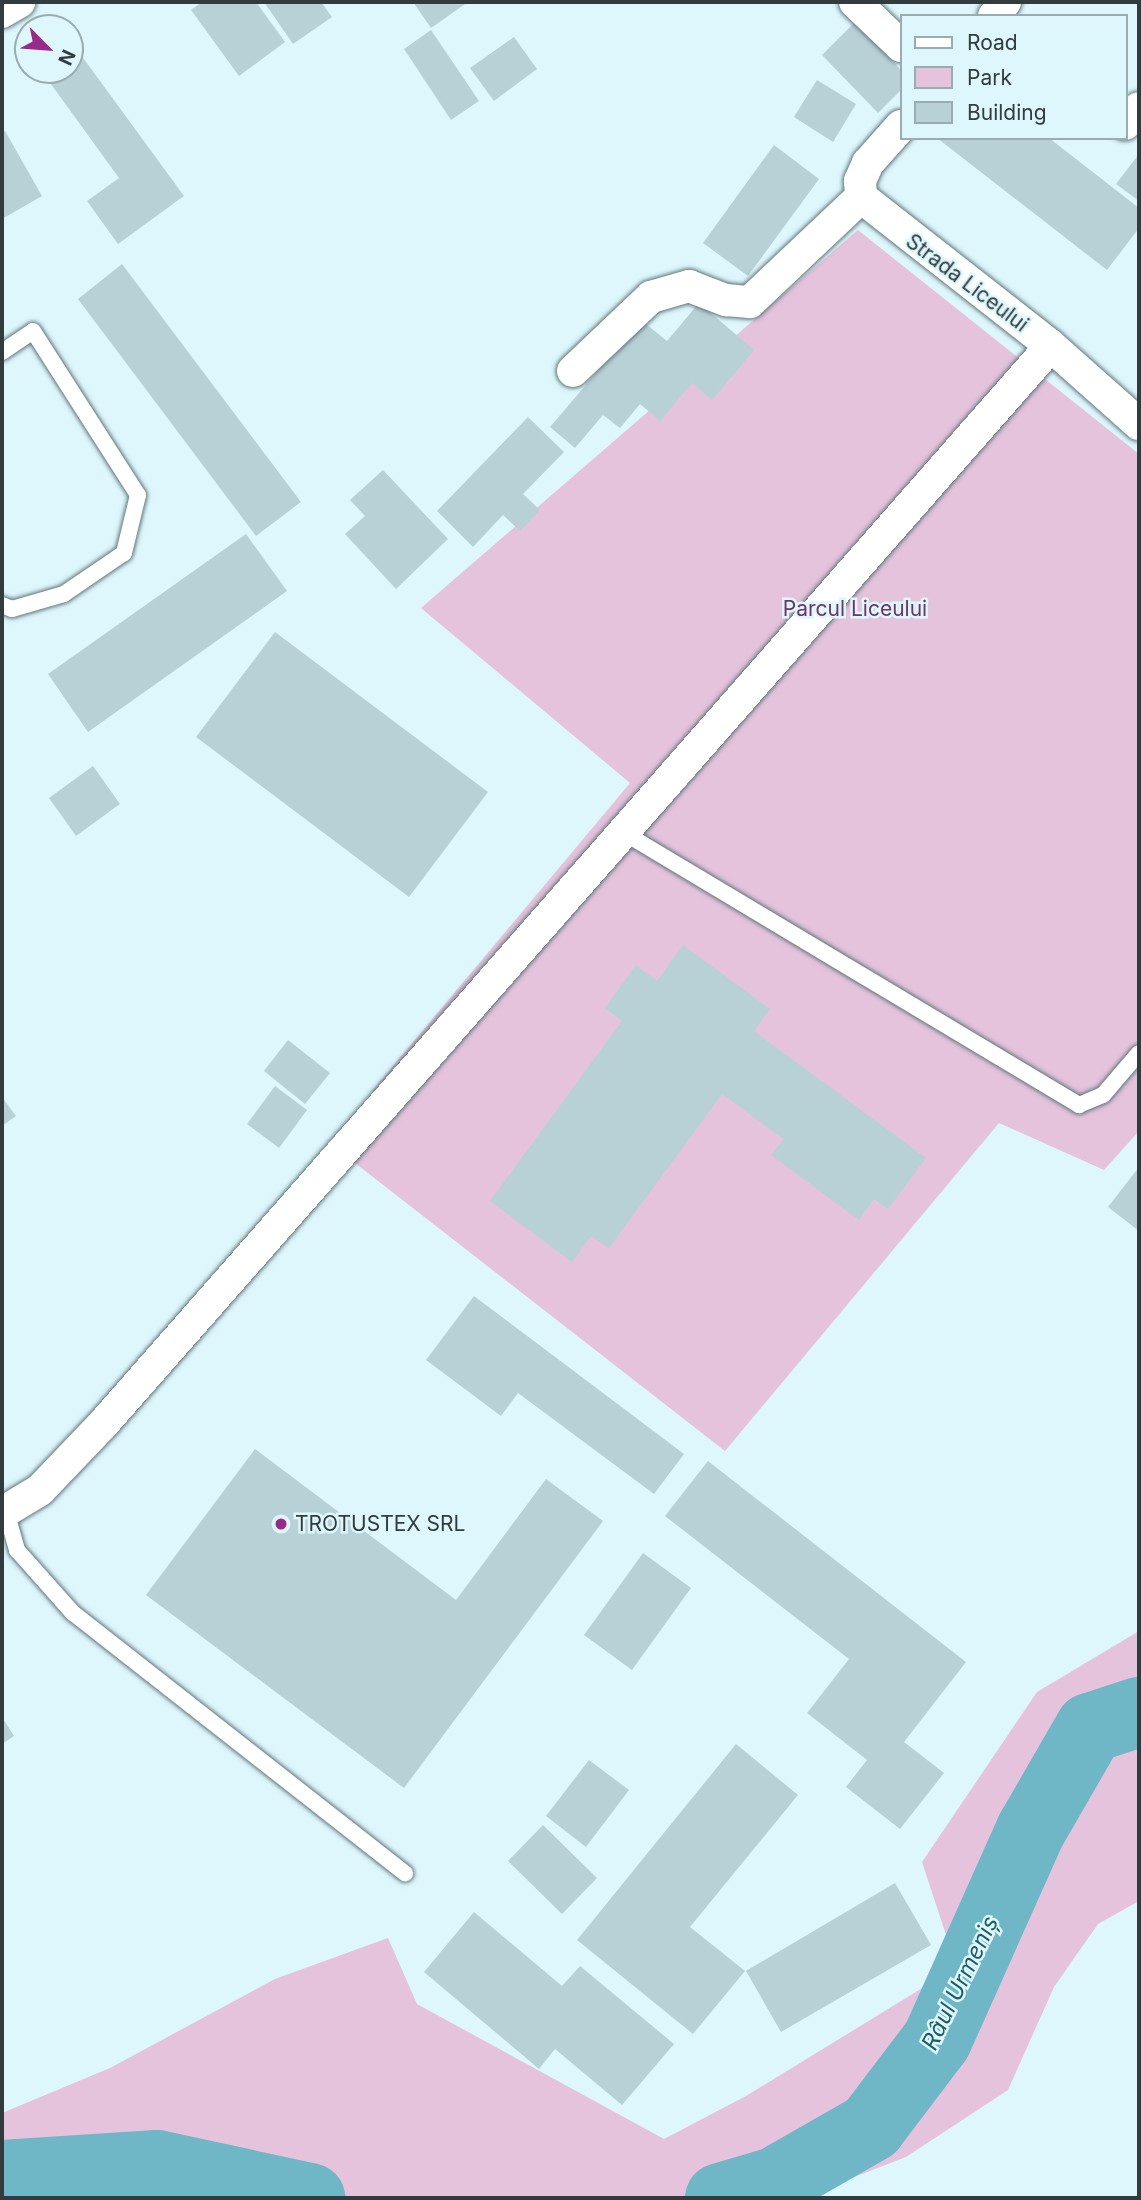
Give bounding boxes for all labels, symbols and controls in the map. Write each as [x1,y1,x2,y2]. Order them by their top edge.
north arrow [14,14,84,84]
legend [900,14,1127,140]
text: Road [967,30,1018,55]
text: N [53,46,80,69]
text: Park [967,65,1012,90]
text: Building [967,100,1047,125]
street label: Strada Liceului [901,229,1033,337]
park label: Parcul Liceului [783,596,927,622]
place label: TROTUSTEX SRL [295,1511,465,1537]
marker: TROTUSTEX SRL [273,1516,289,1532]
water label: Râul Urmeniș [916,1912,1004,2054]

